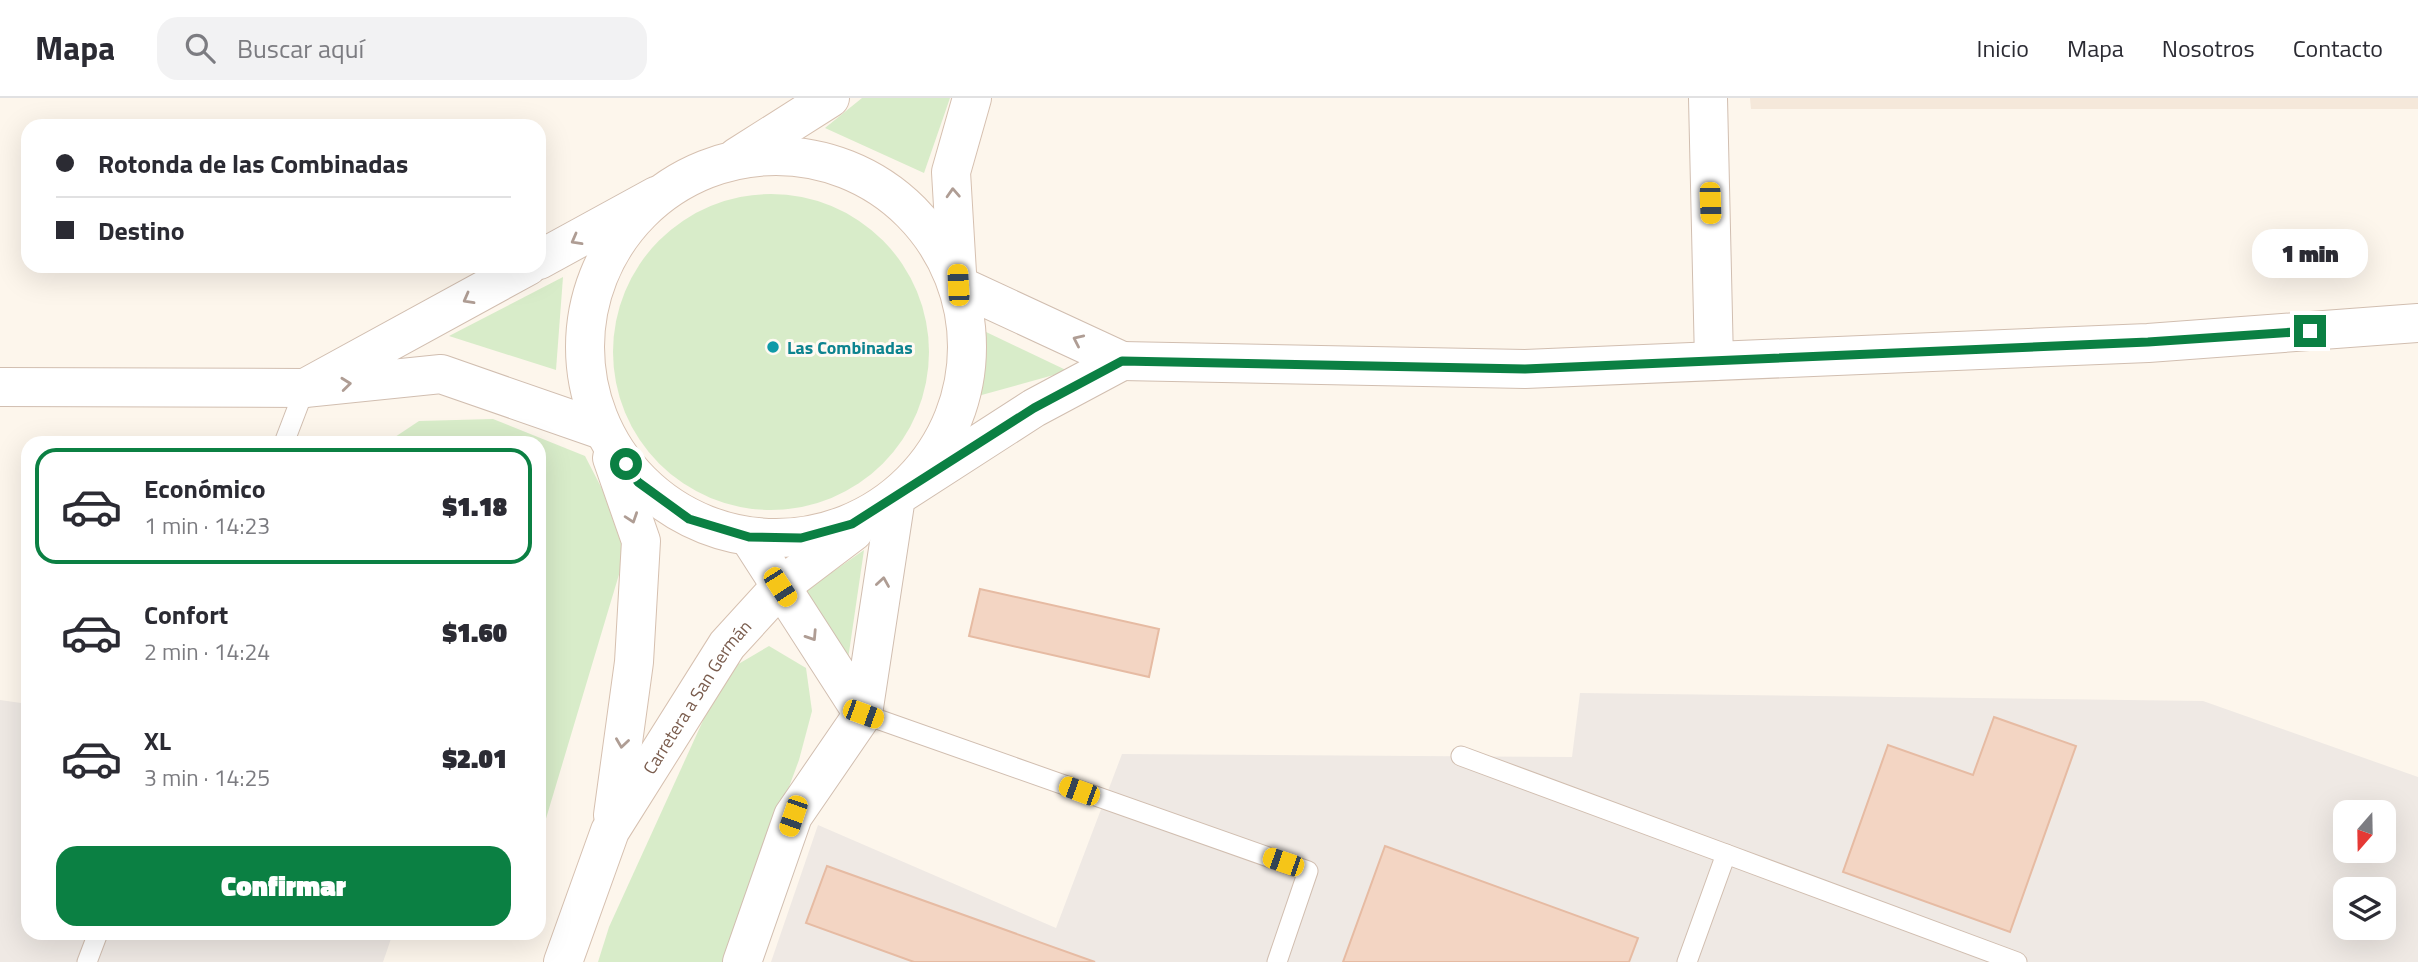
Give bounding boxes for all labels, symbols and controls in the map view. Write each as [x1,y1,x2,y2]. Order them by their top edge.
search box [157,17,647,80]
text: Mapa [35,23,115,73]
icon: search [181,29,219,67]
text: Buscar aquí [237,29,364,68]
text: Inicio [1977,30,2029,66]
text: Mapa [2067,30,2124,66]
text: Nosotros [2162,30,2255,66]
text: Contacto [2293,30,2383,66]
text: Rotonda de las Combinadas [98,144,408,183]
car [1699,182,1722,224]
one-way arrow [945,187,960,198]
text: Destino [98,211,185,250]
callout: 1 min [2252,230,2368,278]
one-way arrow [571,232,583,245]
text: 1 min [2281,236,2339,271]
car [947,263,970,307]
one-way arrow [463,291,476,304]
route end [2294,315,2326,347]
place label: Las Combinadas [787,334,913,361]
one-way arrow [1073,334,1085,348]
marker: Las Combinadas [765,339,781,355]
one-way arrow [341,377,352,392]
route start [610,448,642,480]
text: Económico [144,469,266,508]
icon: car [60,475,123,538]
text: $1.18 [442,487,507,526]
text: 1 min · 14:23 [144,508,270,543]
one-way arrow [624,511,638,523]
car [760,564,801,610]
one-way arrow [876,576,891,587]
text: Confort [144,595,228,634]
icon: car [60,601,123,664]
text: $1.60 [442,613,507,652]
street label: Carretera a San Germán [636,614,757,779]
one-way arrow [804,628,817,641]
text: 2 min · 14:24 [144,634,270,669]
car [840,697,887,731]
text: XL [144,721,171,760]
icon: car [60,727,123,790]
one-way arrow [615,737,630,749]
text: $2.01 [442,739,507,778]
text: 3 min · 14:25 [144,760,270,795]
car [1056,774,1103,808]
car [777,793,810,839]
north arrow [2333,800,2396,863]
map controls [2333,800,2396,940]
car [1260,845,1307,879]
button: Confirmar [56,846,511,926]
button: layers [2333,877,2396,940]

